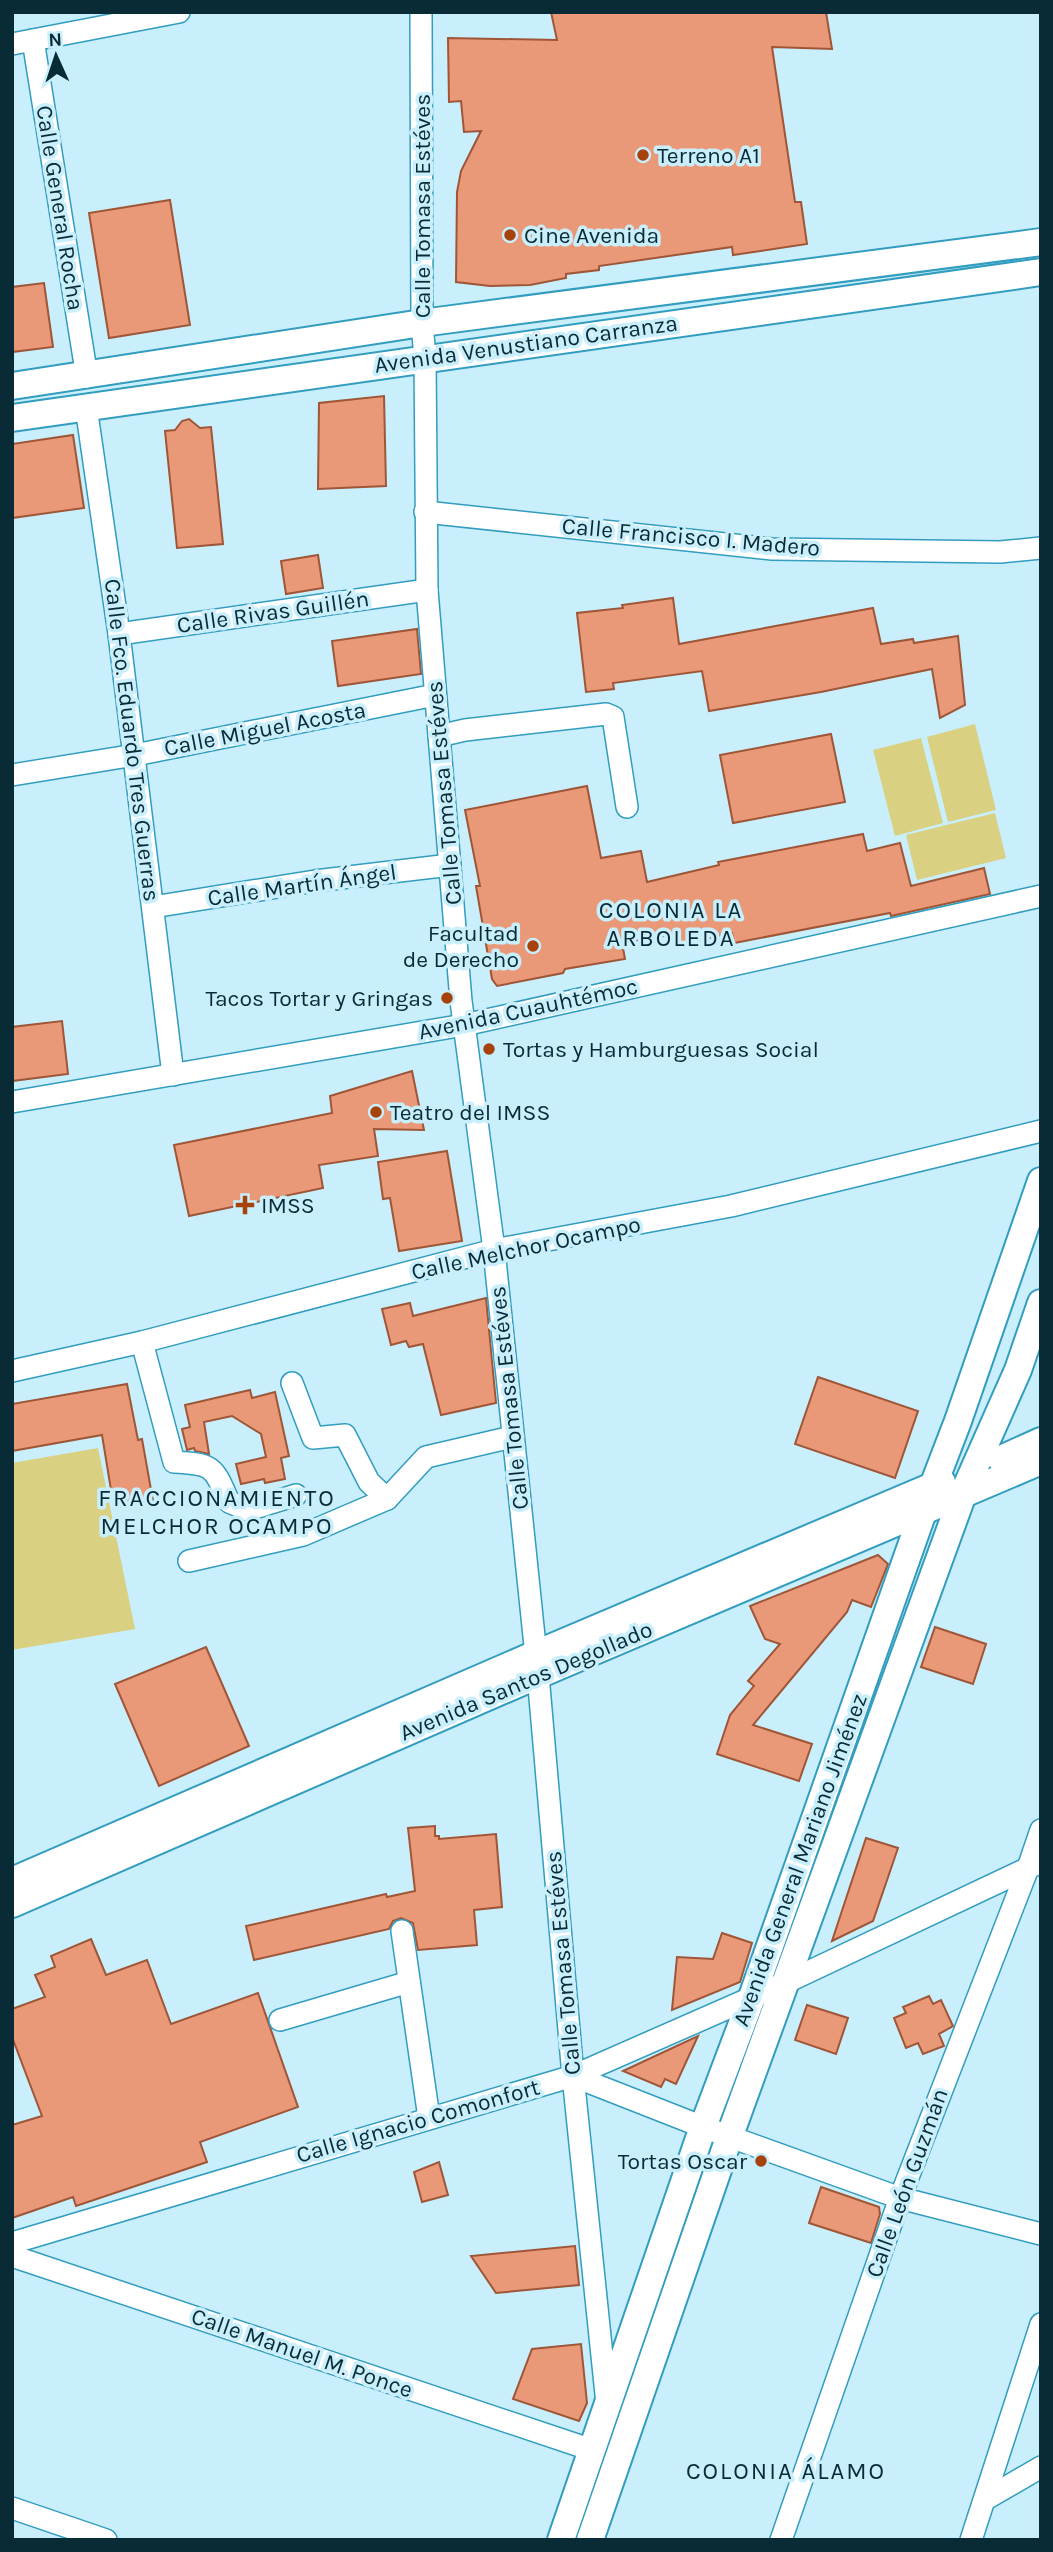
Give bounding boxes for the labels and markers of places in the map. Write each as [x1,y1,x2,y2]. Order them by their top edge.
place label: Terreno A1 [657,142,760,169]
marker: Terreno A1 [635,147,651,163]
place label: Cine Avenida [524,222,659,249]
marker: Cine Avenida [502,227,518,243]
place label: Facultad de Derecho [403,920,519,973]
marker: Facultad de Derecho [525,938,541,954]
place label: Tacos Tortar y Gringas [205,985,433,1012]
marker: Tacos Tortar y Gringas [439,990,455,1006]
place label: Tortas y Hamburguesas Social [503,1036,819,1063]
marker: Tortas y Hamburguesas Social [481,1041,497,1057]
place label: Teatro del IMSS [390,1099,550,1126]
marker: Teatro del IMSS [368,1104,384,1120]
place label: IMSS [261,1192,315,1219]
marker: IMSS [235,1195,255,1215]
place label: Tortas Oscar [618,2148,748,2175]
marker: Tortas Oscar [753,2153,769,2169]

